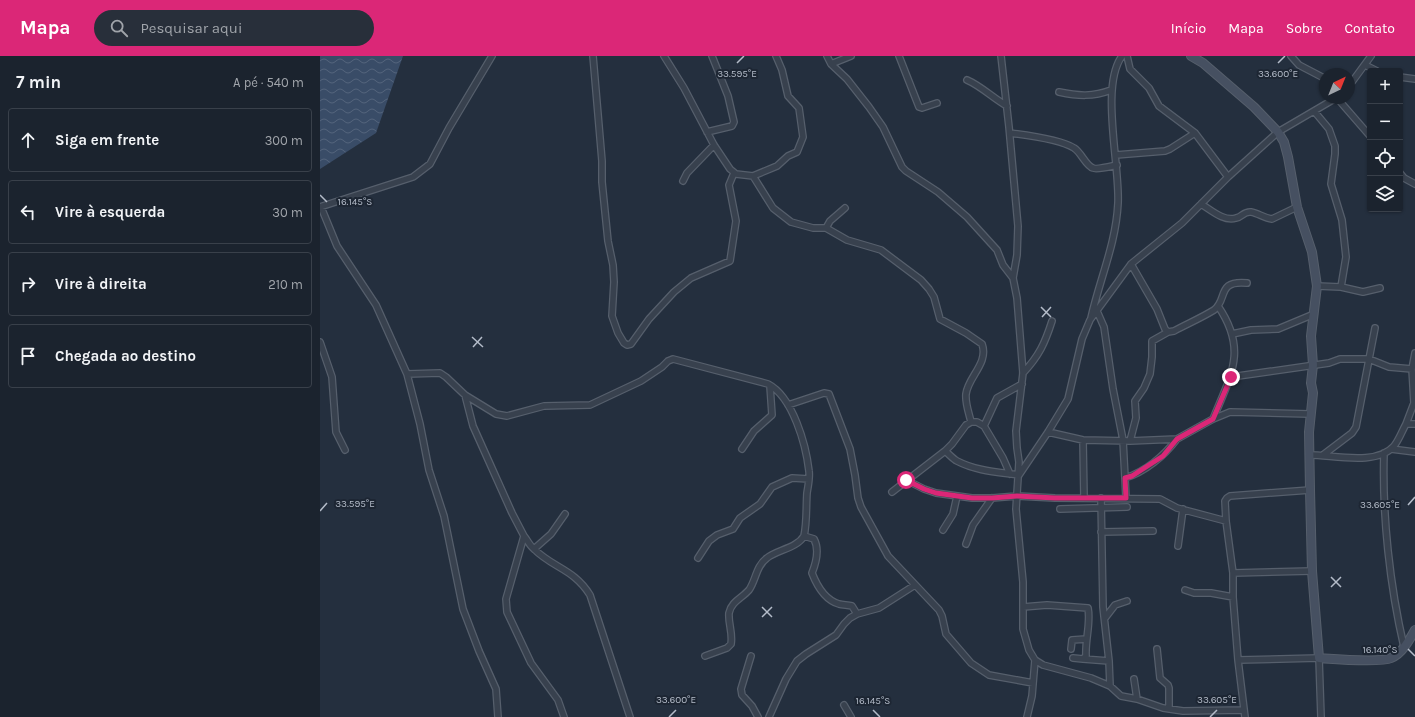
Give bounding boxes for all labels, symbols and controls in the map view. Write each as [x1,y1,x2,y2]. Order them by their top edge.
search box [94,10,374,46]
text: Mapa [20,17,70,39]
icon: search [108,17,130,39]
text: Pesquisar aqui [140,19,242,37]
text: Início [1171,20,1206,37]
text: Mapa [1228,20,1264,37]
text: Sobre [1286,20,1322,37]
text: Contato [1344,20,1395,37]
text: 33.595°E [717,68,757,80]
text: 33.600°E [1258,68,1298,80]
north arrow [1319,68,1355,104]
map controls [1367,68,1403,212]
button: + [1367,68,1403,104]
text: 7 min [16,72,61,92]
text: A pé · 540 m [233,75,304,90]
button: − [1367,104,1403,140]
icon: ahead [17,129,39,151]
text: Siga em frente [55,131,159,149]
text: 300 m [265,133,303,148]
button: locate [1367,140,1403,176]
button: layers [1367,176,1403,212]
text: 16.145°S [338,196,372,208]
icon: left [17,201,39,223]
text: Vire à esquerda [55,203,165,221]
text: 30 m [272,205,303,220]
icon: right [17,273,39,295]
text: Vire à direita [55,275,147,293]
text: 210 m [268,277,303,292]
icon: arrive [17,345,39,367]
text: Chegada ao destino [55,347,196,365]
route end [1222,368,1240,386]
route start [897,471,915,489]
text: 33.595°E [335,498,375,510]
text: 33.605°E [1360,499,1400,511]
text: 16.140°S [1362,644,1398,656]
text: 33.600°E [656,694,696,706]
text: 33.605°E [1197,694,1237,706]
text: 16.145°S [856,695,890,707]

